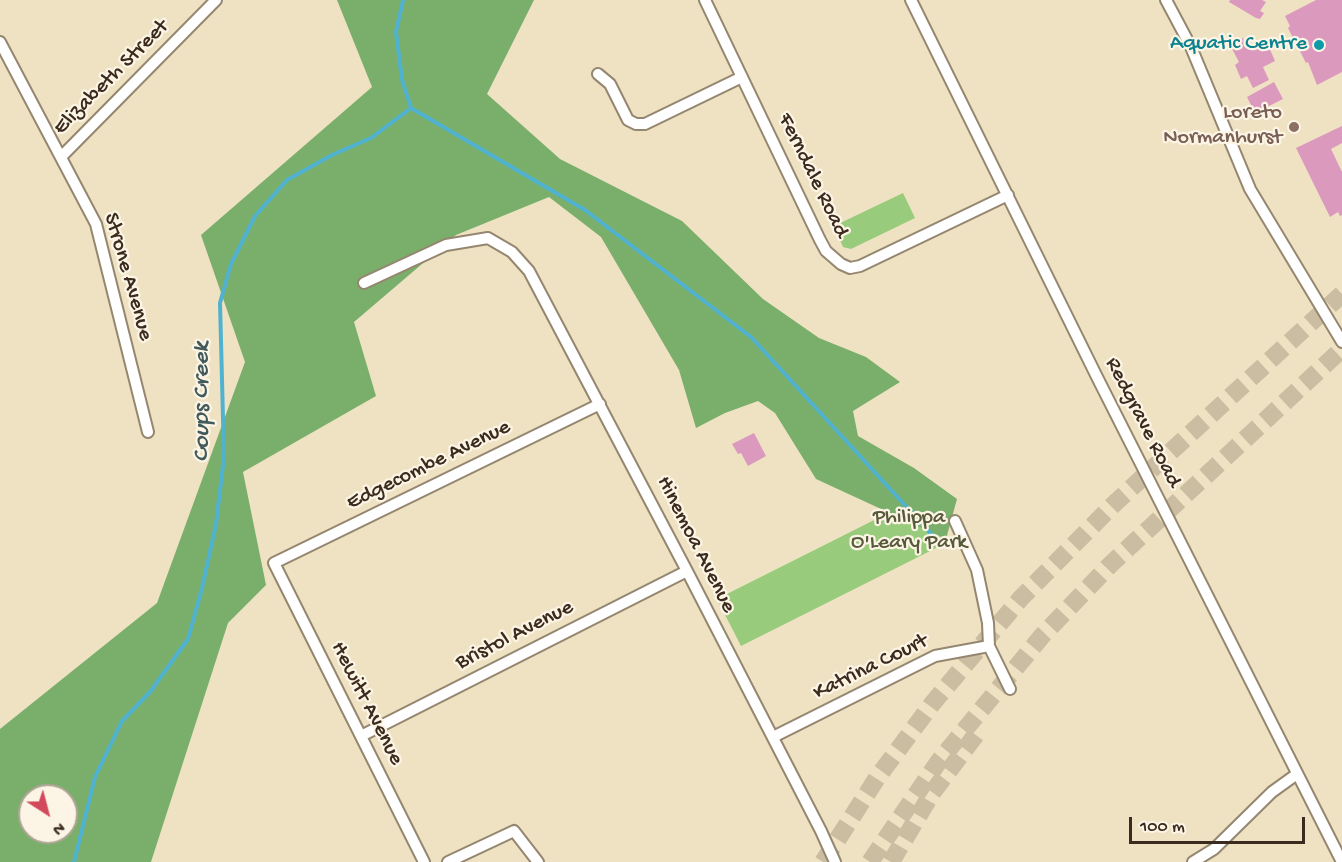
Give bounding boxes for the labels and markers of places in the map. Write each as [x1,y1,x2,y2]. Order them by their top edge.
place label: Aquatic Centre [1170,32,1307,58]
marker: Aquatic Centre [1312,38,1326,52]
place label: Loreto Normanhurst [1163,101,1282,152]
marker: Loreto Normanhurst [1287,120,1301,134]

